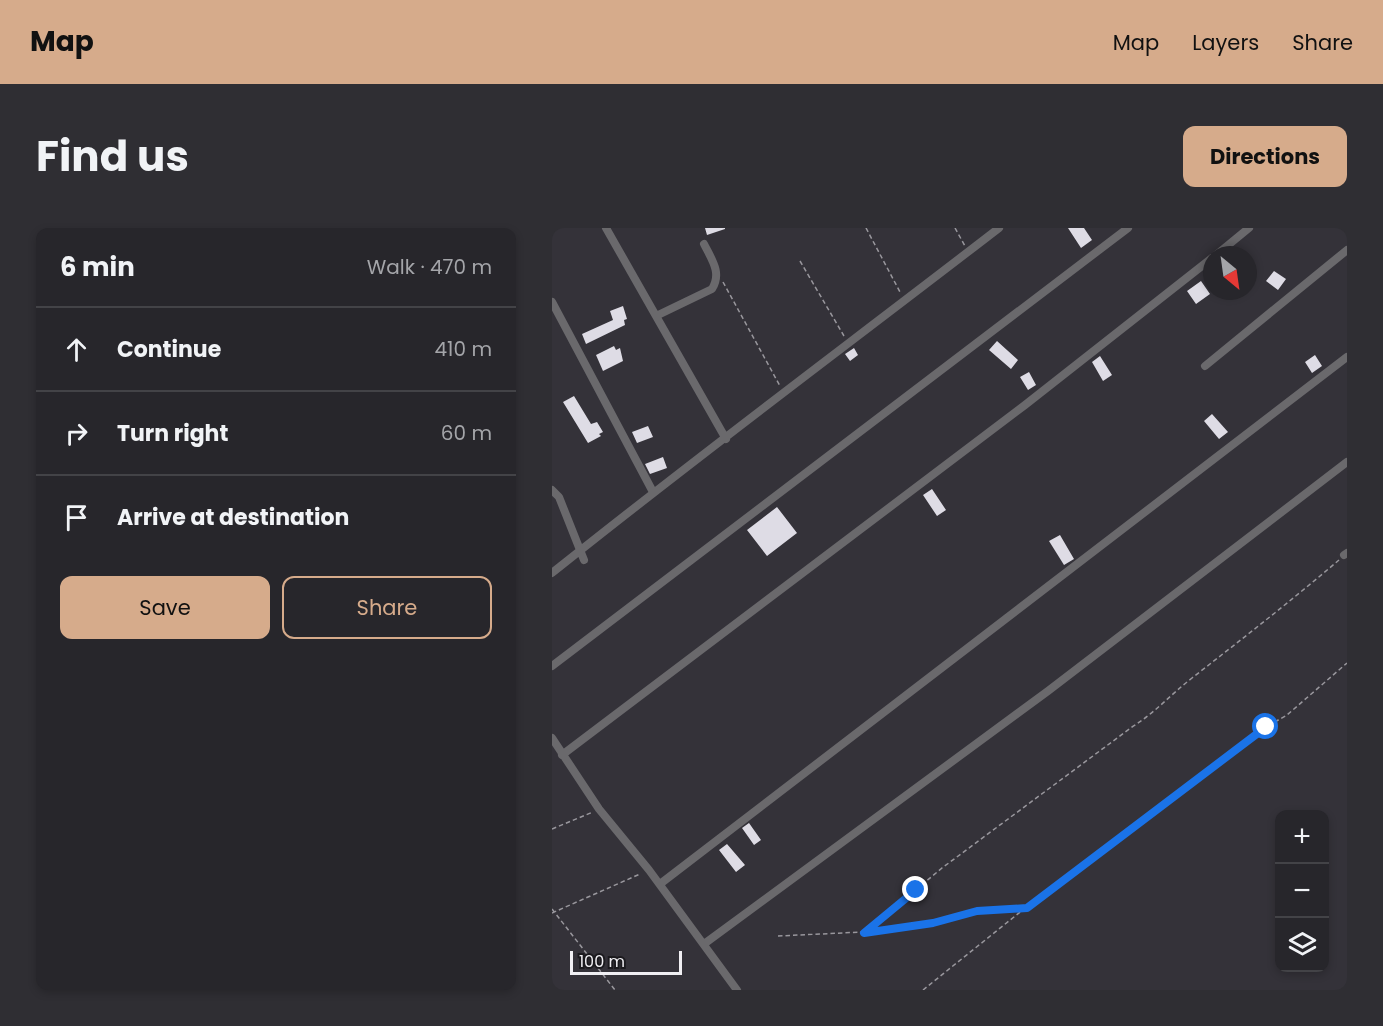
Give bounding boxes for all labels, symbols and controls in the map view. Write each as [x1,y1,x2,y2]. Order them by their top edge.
text: Map [30,22,94,61]
text: Map [1113,28,1159,57]
text: Layers [1192,28,1259,57]
text: Share [1292,28,1353,57]
button: Directions [1183,126,1347,187]
text: Find us [36,127,189,186]
north arrow [1203,246,1257,300]
text: 6 min [60,249,135,285]
text: Walk · 470 m [367,253,492,281]
icon: ahead [60,333,93,366]
text: Continue [117,334,221,365]
text: 410 m [435,335,492,363]
icon: right [60,417,93,450]
text: Turn right [117,418,228,449]
text: 60 m [441,419,492,447]
icon: arrive [60,501,93,534]
text: Arrive at destination [117,502,349,533]
button: Save [60,576,270,639]
button: Share [282,576,492,639]
route start [1252,713,1278,739]
map controls [1275,810,1329,972]
button: + [1275,810,1329,864]
button: − [1275,864,1329,918]
route end [902,876,928,902]
button: layers [1275,918,1329,972]
scale bar [570,948,682,976]
text: 100 m [579,950,625,973]

